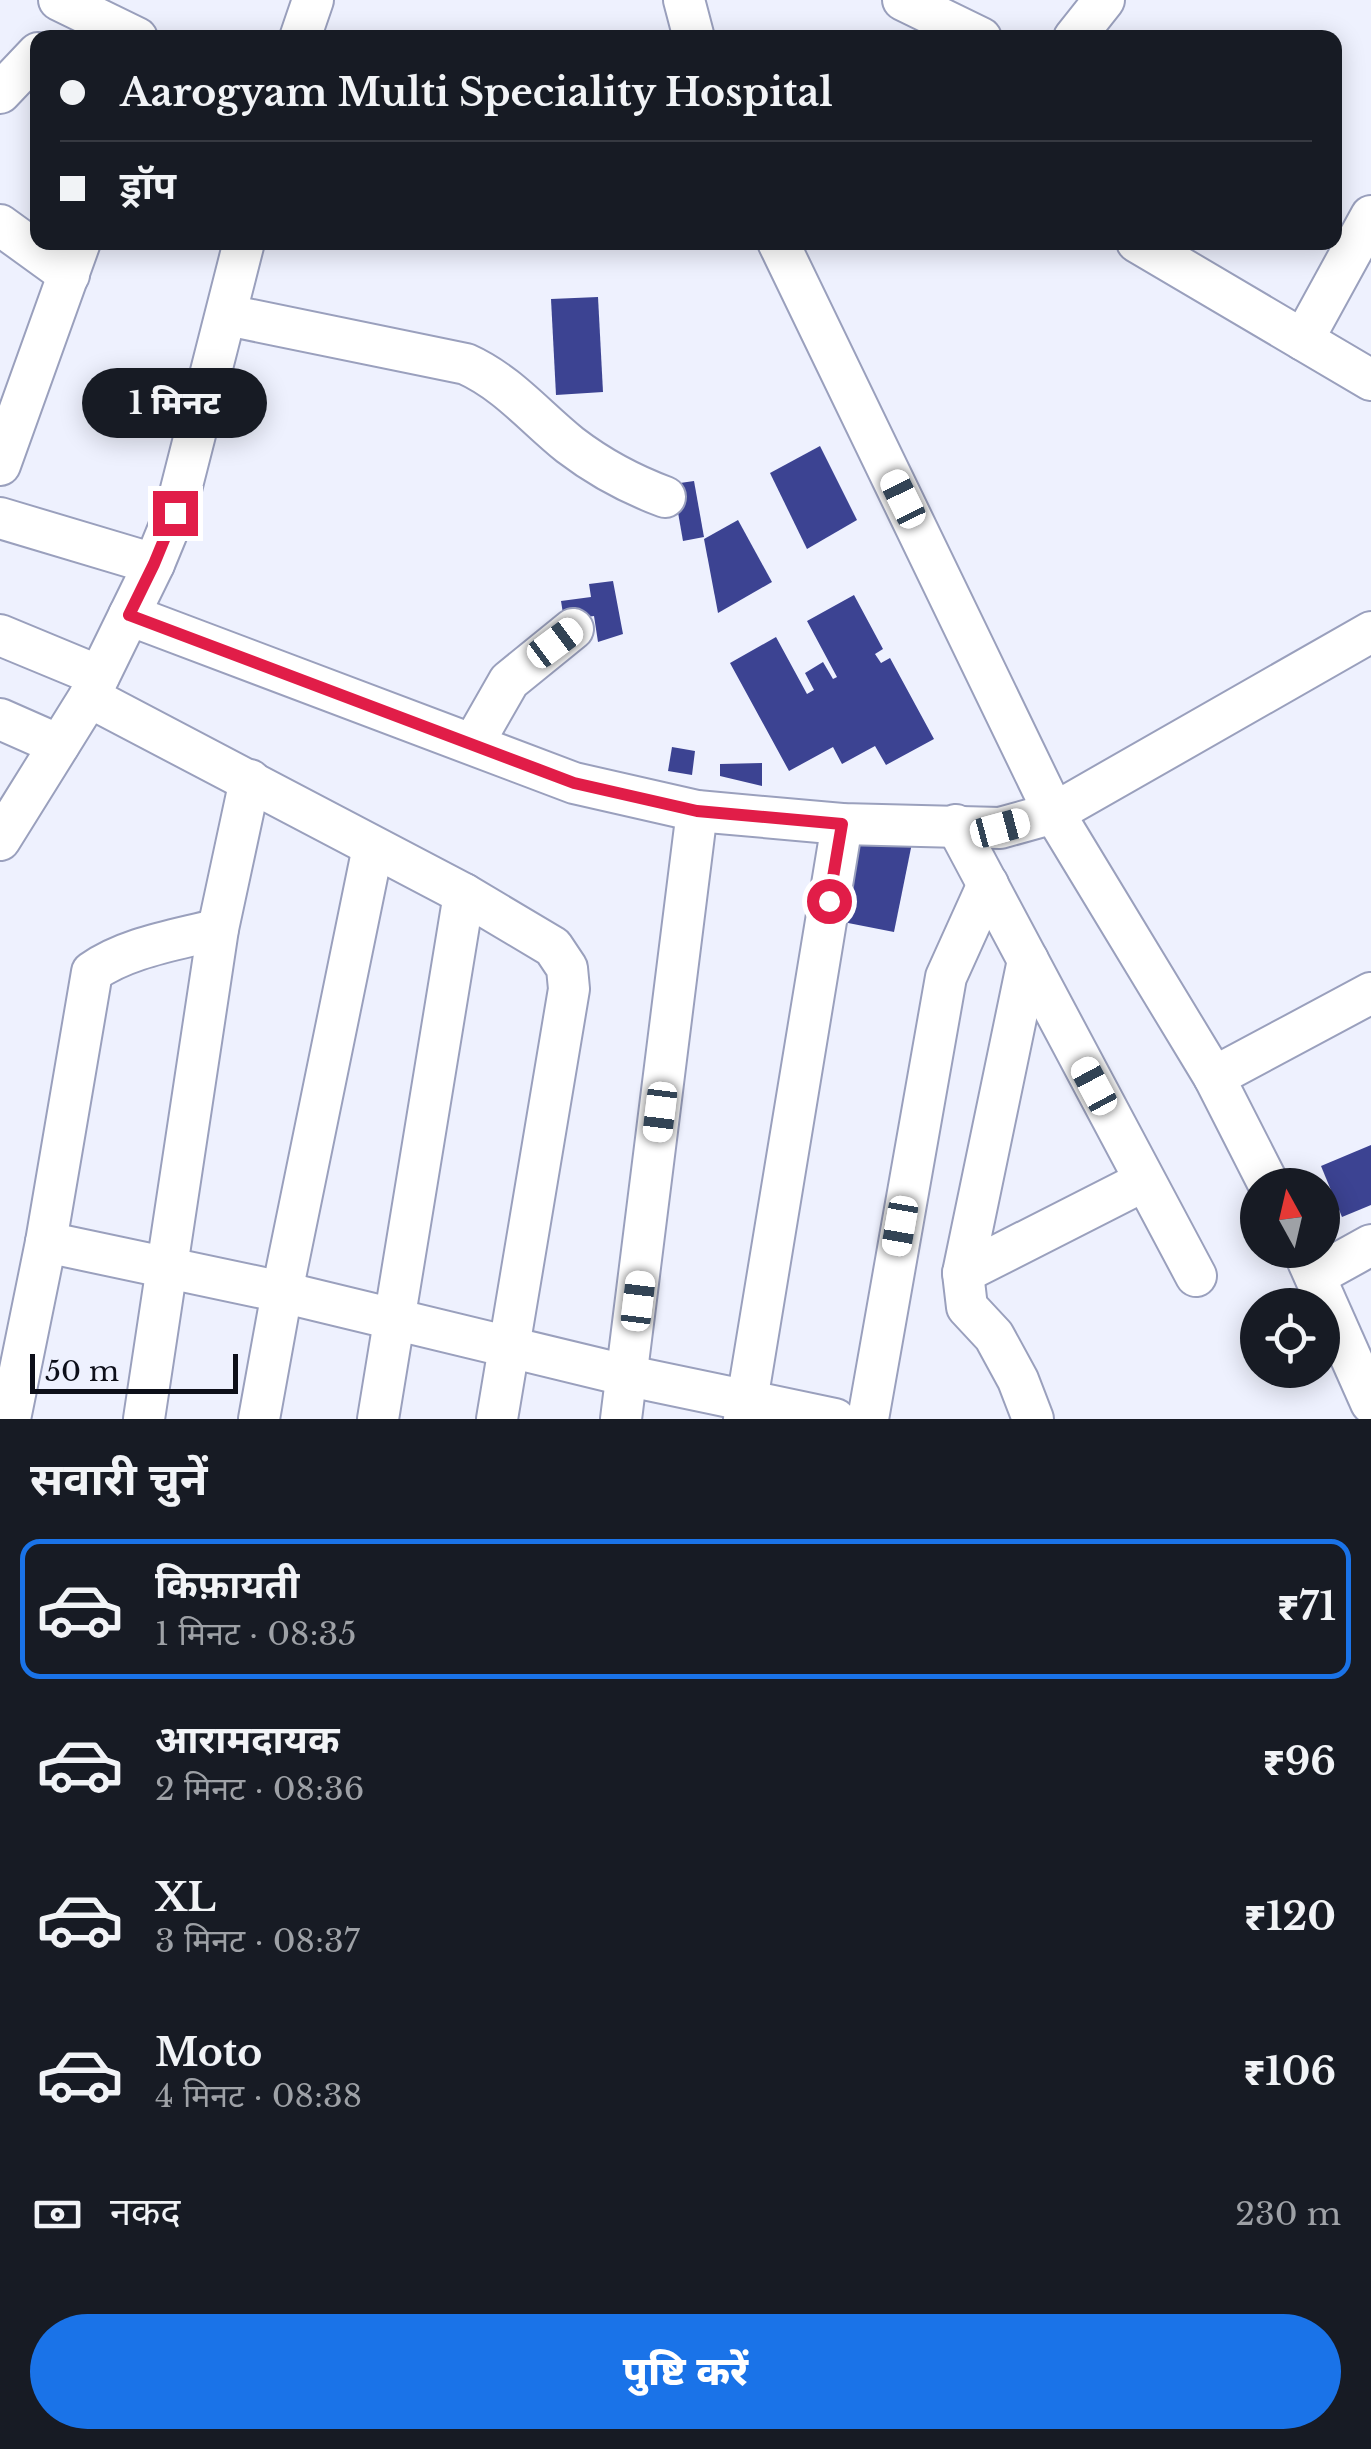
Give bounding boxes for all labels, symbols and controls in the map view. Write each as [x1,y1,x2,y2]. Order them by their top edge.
text: Aarogyam Multi Speciality Hospital [120,69,833,116]
text: ड्रॉप [120,162,176,209]
callout: 1 मिनट [82,368,268,438]
text: 1 मिनट [129,383,220,423]
car [876,465,930,533]
route end [153,491,198,536]
car [522,613,588,673]
car [967,806,1033,850]
route start [807,879,852,924]
car [1067,1052,1121,1120]
car [641,1080,679,1144]
north arrow [1240,1168,1340,1268]
map controls [1240,1168,1340,1388]
car [880,1194,920,1258]
car [619,1269,657,1333]
button: locate [1240,1288,1340,1388]
scale bar [30,1349,238,1394]
text: 50 m [45,1354,119,1389]
text: सवारी चुनें [30,1451,208,1507]
text: किफ़ायती [155,1561,299,1608]
icon: car [35,1564,125,1654]
text: ₹71 [1277,1583,1336,1630]
text: 1 मिनट · 08:35 [155,1614,357,1654]
text: आरामदायक [155,1716,339,1763]
icon: car [35,1719,125,1809]
text: ₹96 [1263,1738,1336,1785]
text: 2 मिनट · 08:36 [155,1769,364,1809]
icon: car [35,1874,125,1964]
text: XL [155,1874,216,1921]
text: ₹120 [1244,1893,1336,1940]
text: 3 मिनट · 08:37 [155,1921,360,1961]
icon: car [35,2029,125,2119]
text: Moto [155,2029,262,2076]
text: ₹106 [1243,2048,1336,2095]
text: 4 मिनट · 08:38 [155,2076,362,2116]
icon: cash [30,2187,85,2242]
text: नकद [110,2188,180,2235]
text: 230 m [1235,2194,1341,2234]
button: पुष्टि करें [30,2314,1341,2429]

